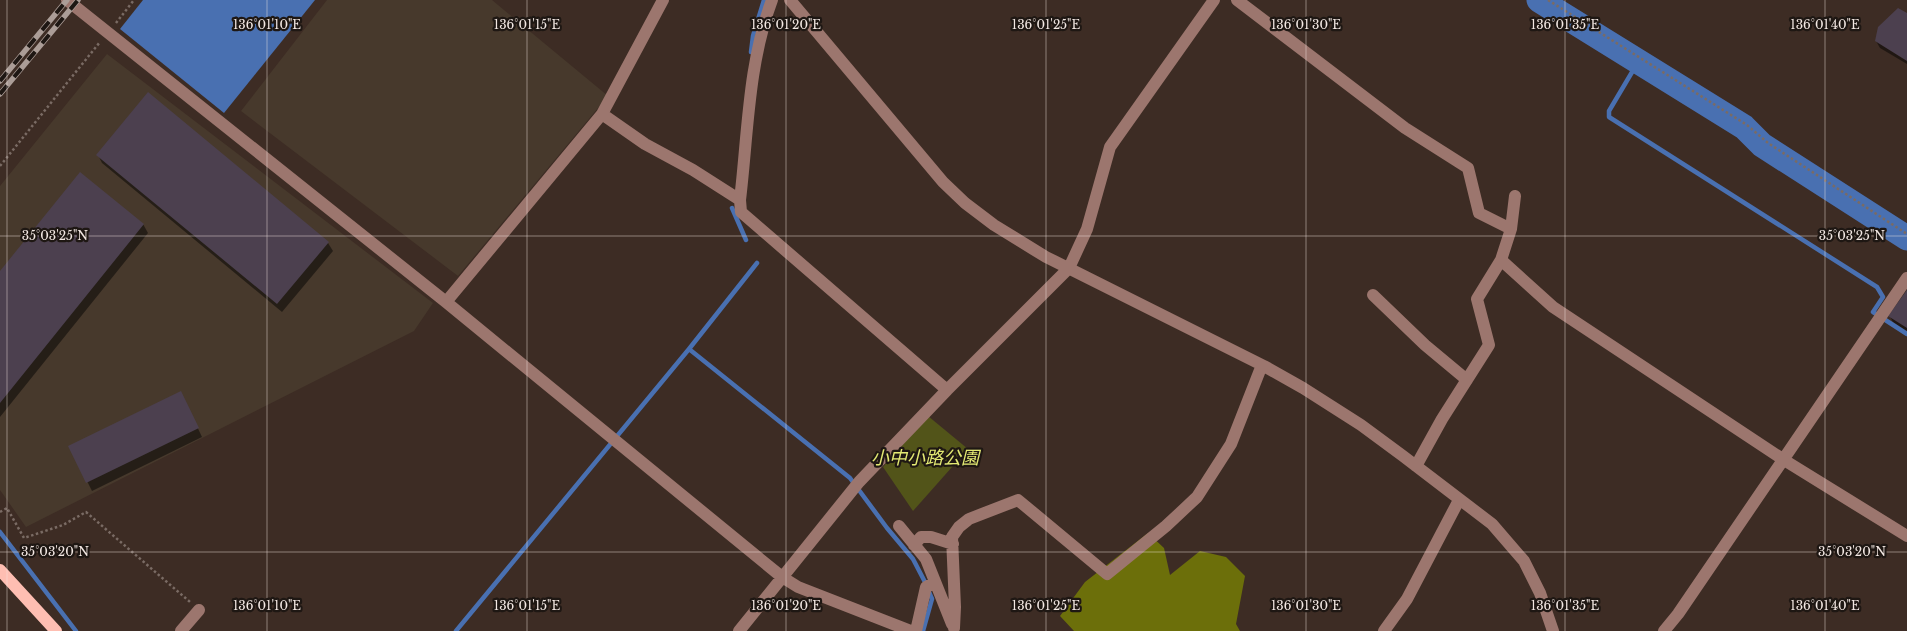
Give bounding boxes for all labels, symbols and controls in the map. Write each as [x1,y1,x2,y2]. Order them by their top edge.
text: 136°01'10"E [233,17,301,32]
text: 136°01'15"E [494,17,560,32]
text: 136°01'20"E [751,17,821,32]
text: 136°01'25"E [1012,17,1081,32]
text: 136°01'30"E [1271,17,1341,32]
text: 136°01'35"E [1531,17,1600,32]
text: 136°01'40"E [1790,17,1860,32]
text: 35°03'25"N [22,228,88,243]
text: 35°03'25"N [1819,228,1885,243]
park label: 小中小路公園 [871,447,982,469]
text: 35°03'20"N [21,544,89,559]
text: 35°03'20"N [1818,544,1886,559]
text: 136°01'10"E [233,598,301,613]
text: 136°01'15"E [494,598,560,613]
text: 136°01'20"E [751,598,821,613]
text: 136°01'25"E [1012,598,1081,613]
text: 136°01'30"E [1271,598,1341,613]
text: 136°01'35"E [1531,598,1600,613]
text: 136°01'40"E [1790,598,1860,613]

